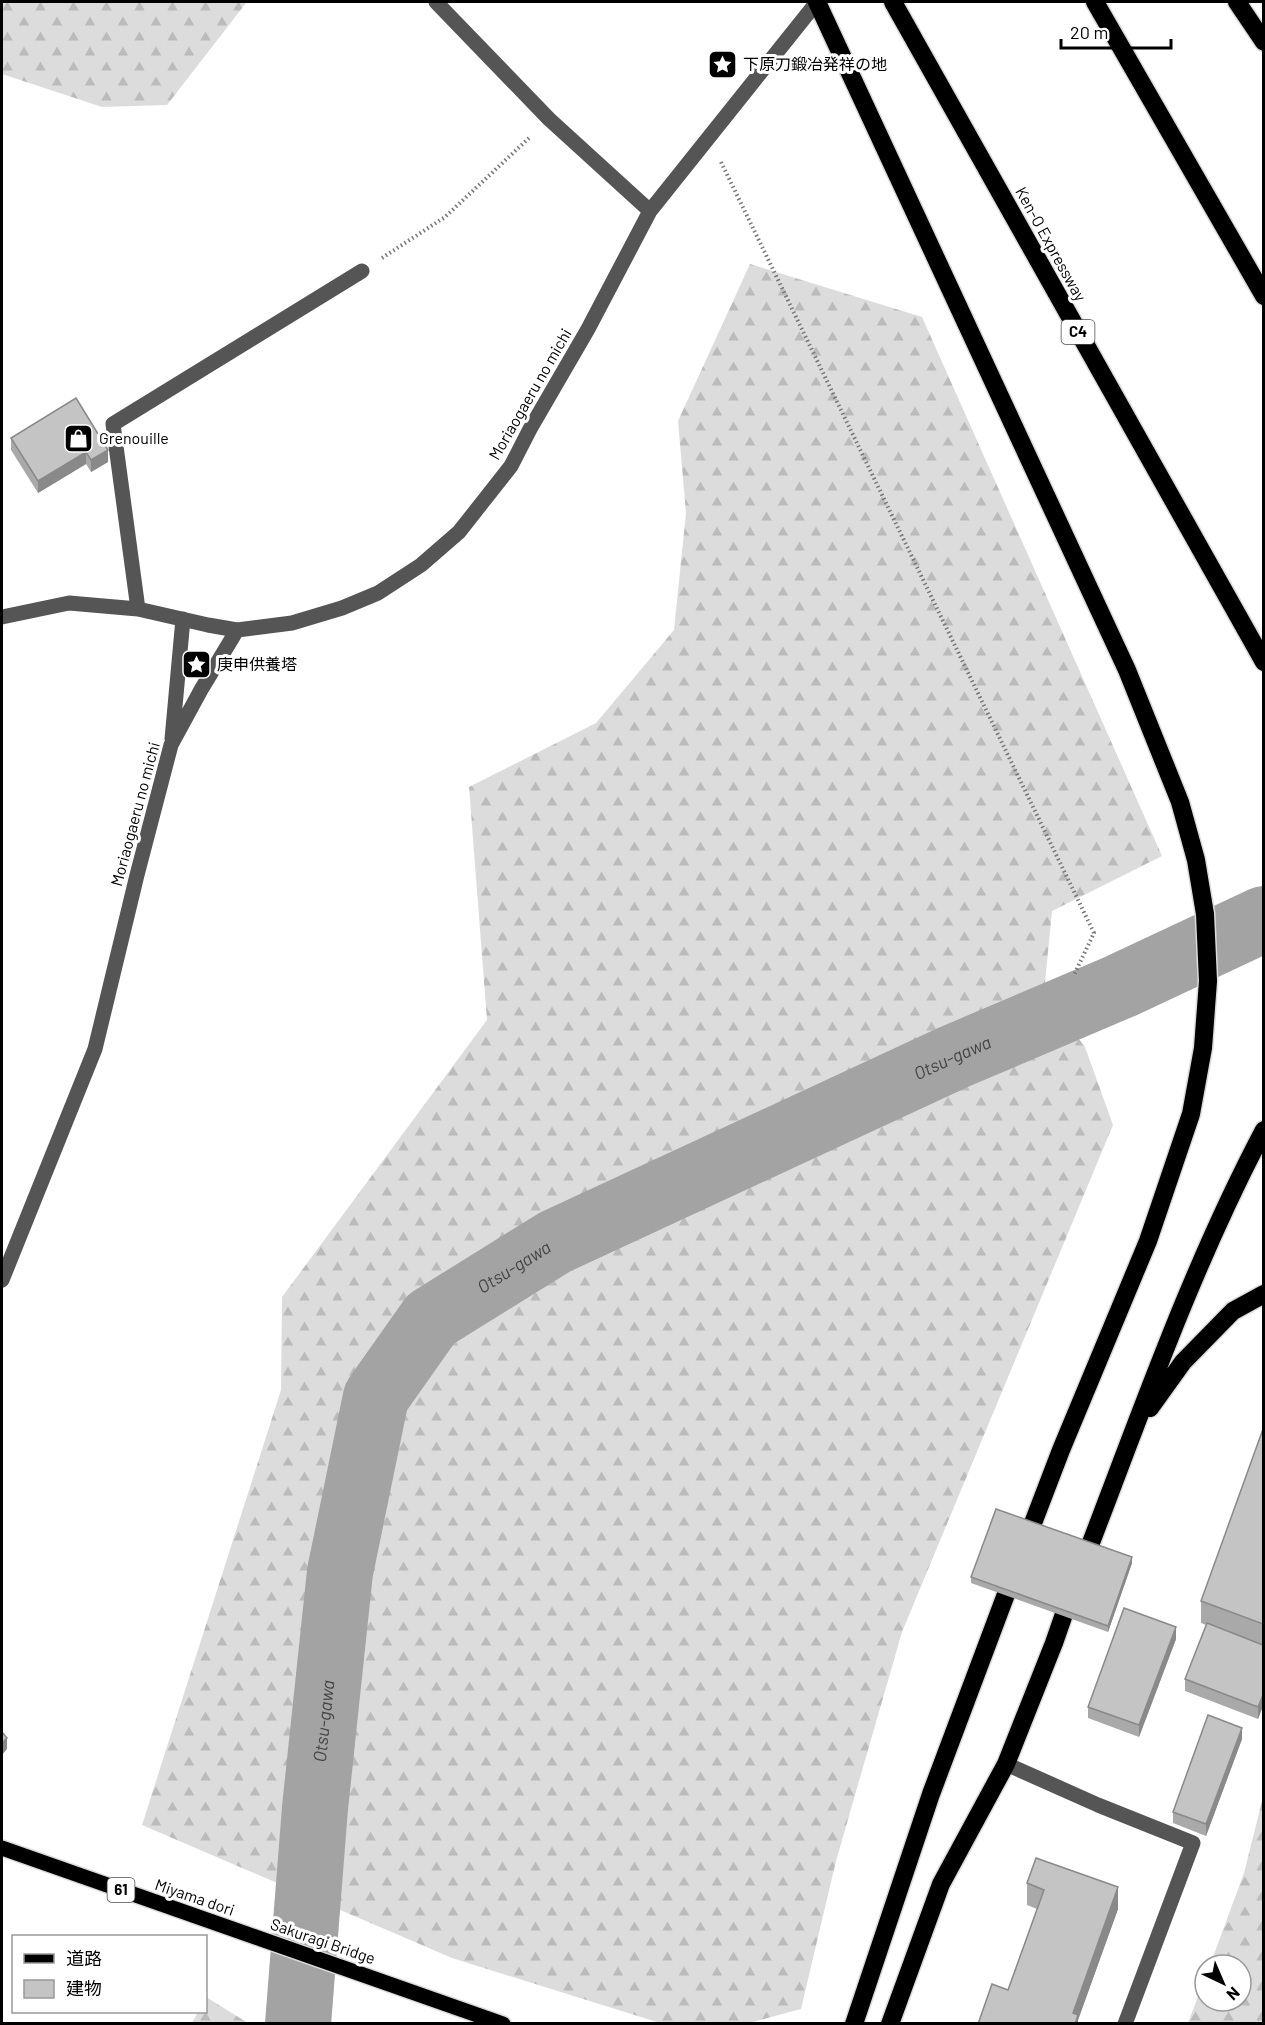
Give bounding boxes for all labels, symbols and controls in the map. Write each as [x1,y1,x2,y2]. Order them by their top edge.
scale bar [1061,12,1170,50]
text: 20 m [1070,21,1108,43]
place icon: 下原刀鍛冶発祥の地 [706,48,738,80]
place label: 下原刀鍛冶発祥の地 [743,54,887,73]
street label: Ken-O Expressway [1012,183,1091,305]
road number: C4 [1062,320,1094,344]
street label: Moriaogaeru no michi [484,325,575,463]
shop icon: Grenouille [62,422,94,454]
place label: Grenouille [99,428,169,447]
place icon: 庚申供養塔 [180,648,212,680]
place label: 庚申供養塔 [217,654,297,673]
street label: Moriaogaeru no michi [106,740,163,888]
water label: Otsu-gawa [910,1031,994,1084]
water label: Otsu-gawa [473,1235,554,1298]
water label: Otsu-gawa [308,1679,338,1763]
street label: Miyama dori [153,1874,237,1919]
road number: 61 [108,1878,134,1902]
street label: Sakuragi Bridge [268,1914,378,1967]
legend [12,1935,207,2013]
text: 道路 [66,1947,102,1969]
north arrow [1193,1953,1253,2013]
text: 建物 [66,1977,102,1999]
text: N [1223,1984,1244,2005]

